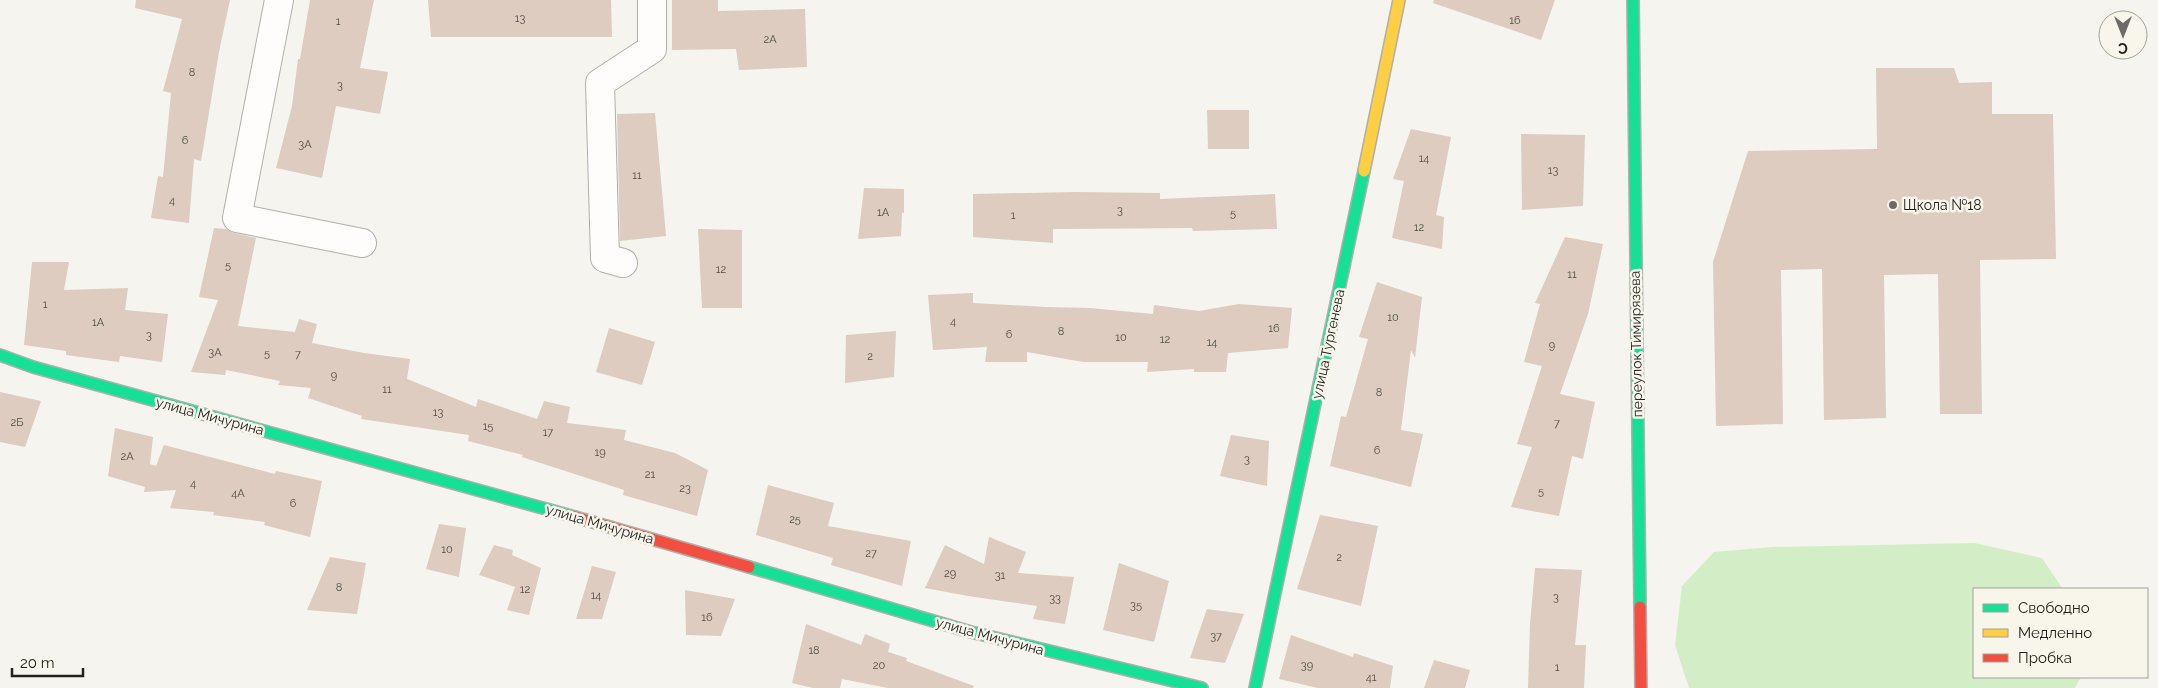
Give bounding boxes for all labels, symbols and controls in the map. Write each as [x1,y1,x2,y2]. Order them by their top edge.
north arrow [2098,10,2148,60]
house number: 13 [515,12,525,25]
house number: 16 [1509,14,1521,27]
house number: 1 [336,15,341,28]
house number: 2А [763,33,777,46]
text: С [2118,40,2128,56]
house number: 8 [189,66,195,79]
house number: 3 [337,79,343,92]
house number: 6 [182,134,189,147]
house number: 3А [298,138,312,151]
house number: 14 [1419,152,1429,165]
house number: 13 [1548,164,1558,177]
house number: 11 [632,169,642,182]
house number: 4 [169,194,175,207]
place label: Щкола №18 [1903,197,1981,213]
marker: Щкола №18 [1887,199,1899,211]
house number: 3 [1117,204,1123,217]
house number: 1А [877,206,890,219]
house number: 5 [1230,207,1236,220]
house number: 1 [1011,209,1016,222]
house number: 12 [1414,221,1424,234]
house number: 5 [225,259,231,272]
house number: 12 [716,263,726,276]
house number: 11 [1567,268,1577,281]
street label: переулок Тимирязева [1627,271,1645,417]
street label: улица Тургенева [1309,288,1347,400]
house number: 1 [43,298,48,311]
house number: 10 [1387,311,1399,324]
house number: 4 [950,315,956,328]
house number: 1А [92,316,105,329]
house number: 16 [1268,322,1280,335]
house number: 8 [1058,325,1064,338]
house number: 6 [1006,328,1013,341]
house number: 3 [146,329,152,342]
house number: 10 [1115,331,1127,344]
house number: 12 [1160,333,1170,346]
house number: 14 [1207,336,1217,349]
house number: 9 [1549,339,1555,352]
house number: 3А [208,346,222,359]
house number: 5 [264,347,270,360]
house number: 7 [295,348,301,361]
house number: 2 [867,350,873,363]
house number: 9 [331,369,337,382]
house number: 11 [382,383,392,396]
house number: 8 [1376,386,1382,399]
street label: улица Мичурина [154,394,266,438]
house number: 13 [433,406,443,419]
house number: 2Б [11,416,23,429]
house number: 7 [1554,417,1560,430]
house number: 15 [483,420,493,433]
house number: 17 [543,426,553,439]
house number: 6 [1374,444,1381,457]
house number: 19 [594,446,606,459]
house number: 2А [120,450,134,463]
house number: 3 [1244,453,1250,466]
house number: 21 [645,468,656,481]
house number: 4 [190,477,196,490]
house number: 23 [679,482,691,495]
house number: 5 [1538,485,1544,498]
house number: 4А [231,487,245,500]
house number: 6 [290,497,297,510]
street label: улица Мичурина [544,501,656,547]
house number: 25 [789,513,801,526]
house number: 10 [441,543,453,556]
house number: 27 [865,547,877,560]
house number: 2 [1336,551,1342,564]
house number: 29 [944,567,956,580]
house number: 31 [995,569,1006,582]
house number: 8 [336,581,342,594]
house number: 12 [520,583,530,596]
legend [1973,588,2148,678]
house number: 14 [591,589,601,602]
house number: 3 [1553,591,1559,604]
house number: 33 [1049,592,1061,605]
house number: 35 [1130,599,1142,612]
text: Свободно [2018,599,2090,617]
house number: 16 [701,611,713,624]
street label: улица Мичурина [934,614,1046,658]
text: Медленно [2018,624,2092,642]
house number: 37 [1210,630,1222,643]
house number: 18 [808,644,820,657]
scale bar [12,646,84,678]
text: Пробка [2018,649,2072,667]
text: 20 m [20,654,55,672]
house number: 20 [873,659,885,672]
house number: 39 [1301,659,1313,672]
house number: 1 [1555,661,1560,674]
house number: 41 [1366,671,1377,684]

